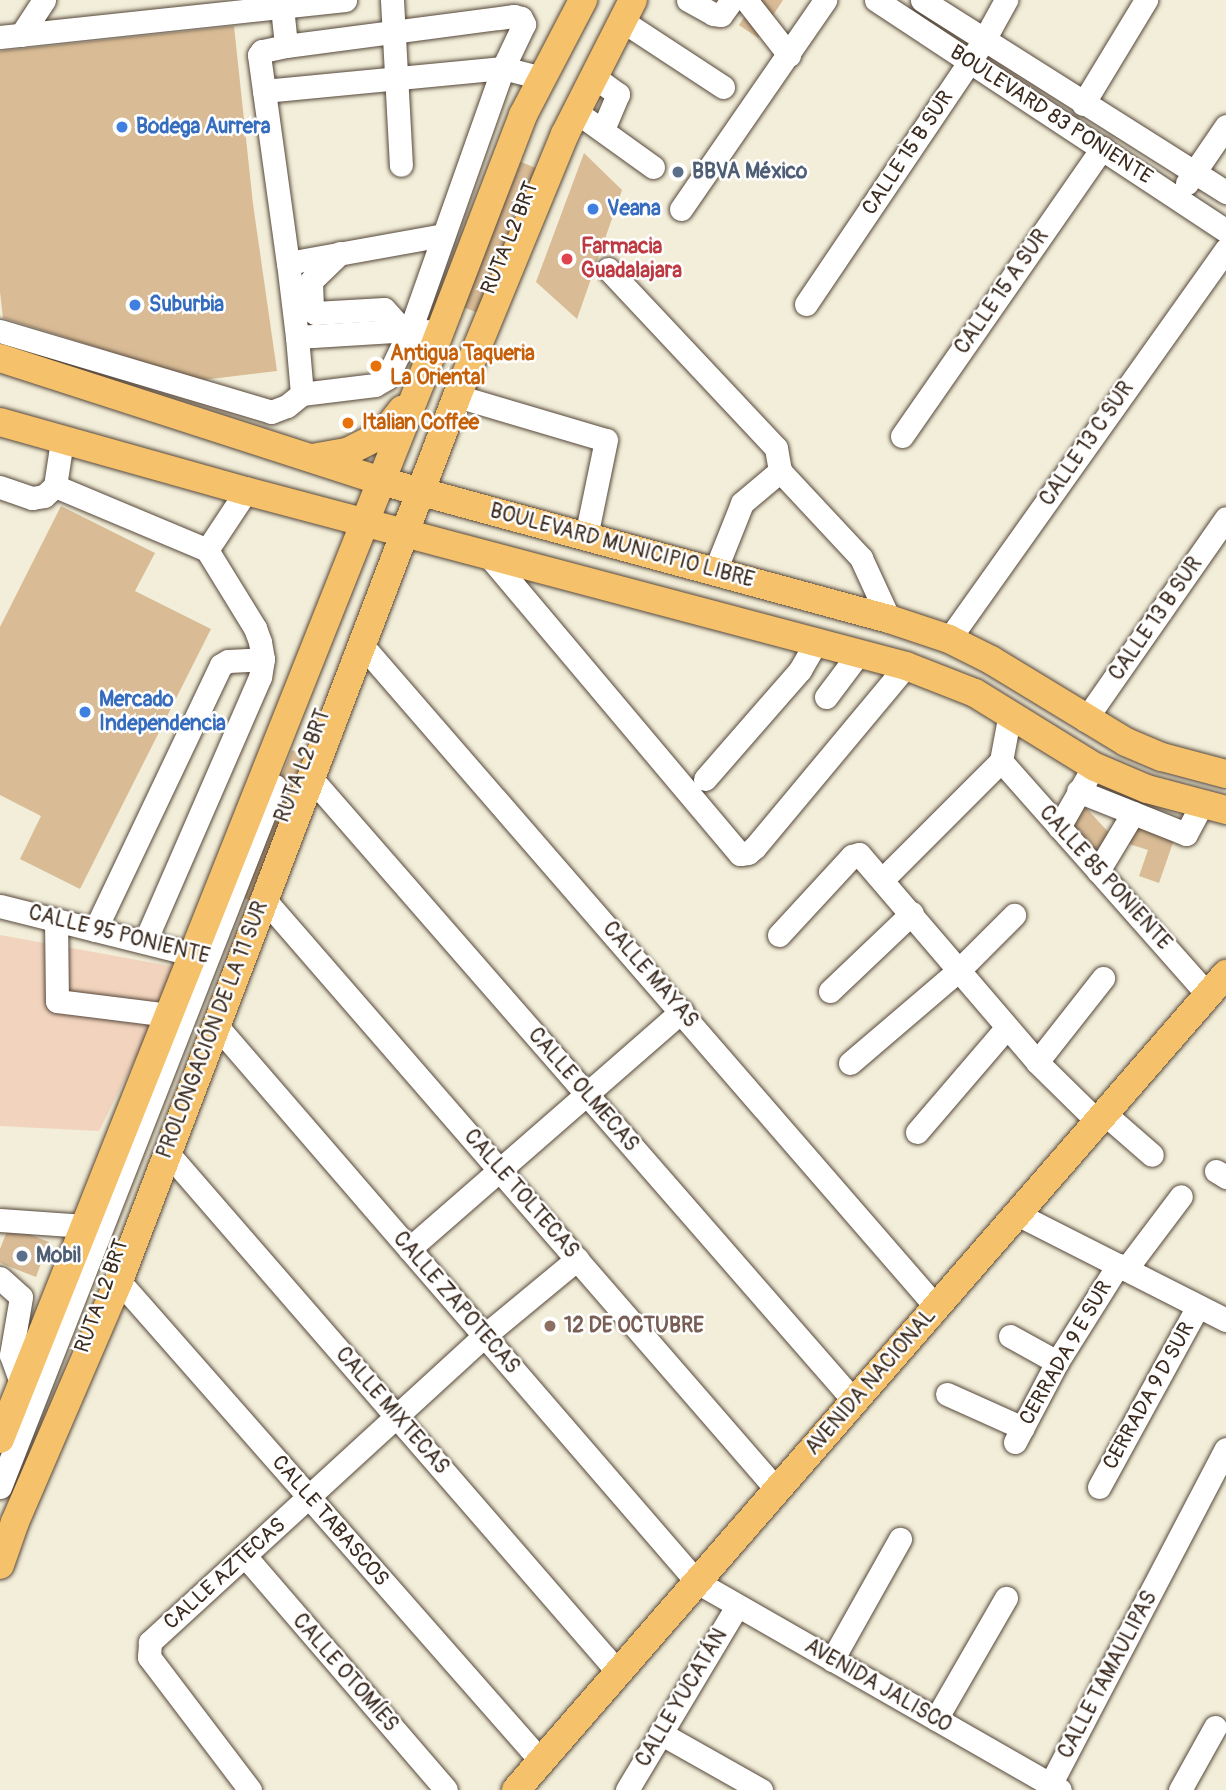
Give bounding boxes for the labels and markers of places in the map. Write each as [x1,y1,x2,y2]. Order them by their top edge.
place label: Bodega Aurrera [136,114,270,140]
marker: Bodega Aurrera [114,119,130,135]
place label: BBVA México [692,159,807,185]
marker: BBVA México [670,164,686,180]
place label: Veana [607,196,661,222]
marker: Veana [585,201,601,217]
place label: Farmacia Guadalajara [581,234,682,284]
marker: Farmacia Guadalajara [559,251,575,267]
place label: Suburbia [149,292,224,318]
marker: Suburbia [127,297,143,313]
place label: Antigua Taqueria La Oriental [390,341,535,391]
marker: Antigua Taqueria La Oriental [368,358,384,374]
place label: Italian Coffee [362,410,479,436]
marker: Italian Coffee [340,415,356,431]
place label: Mercado Independencia [99,687,226,737]
marker: Mercado Independencia [77,704,93,720]
place label: Mobil [36,1243,81,1269]
marker: Mobil [14,1248,30,1264]
place label: 12 DE OCTUBRE [564,1313,704,1339]
marker: 12 DE OCTUBRE [542,1318,558,1334]

